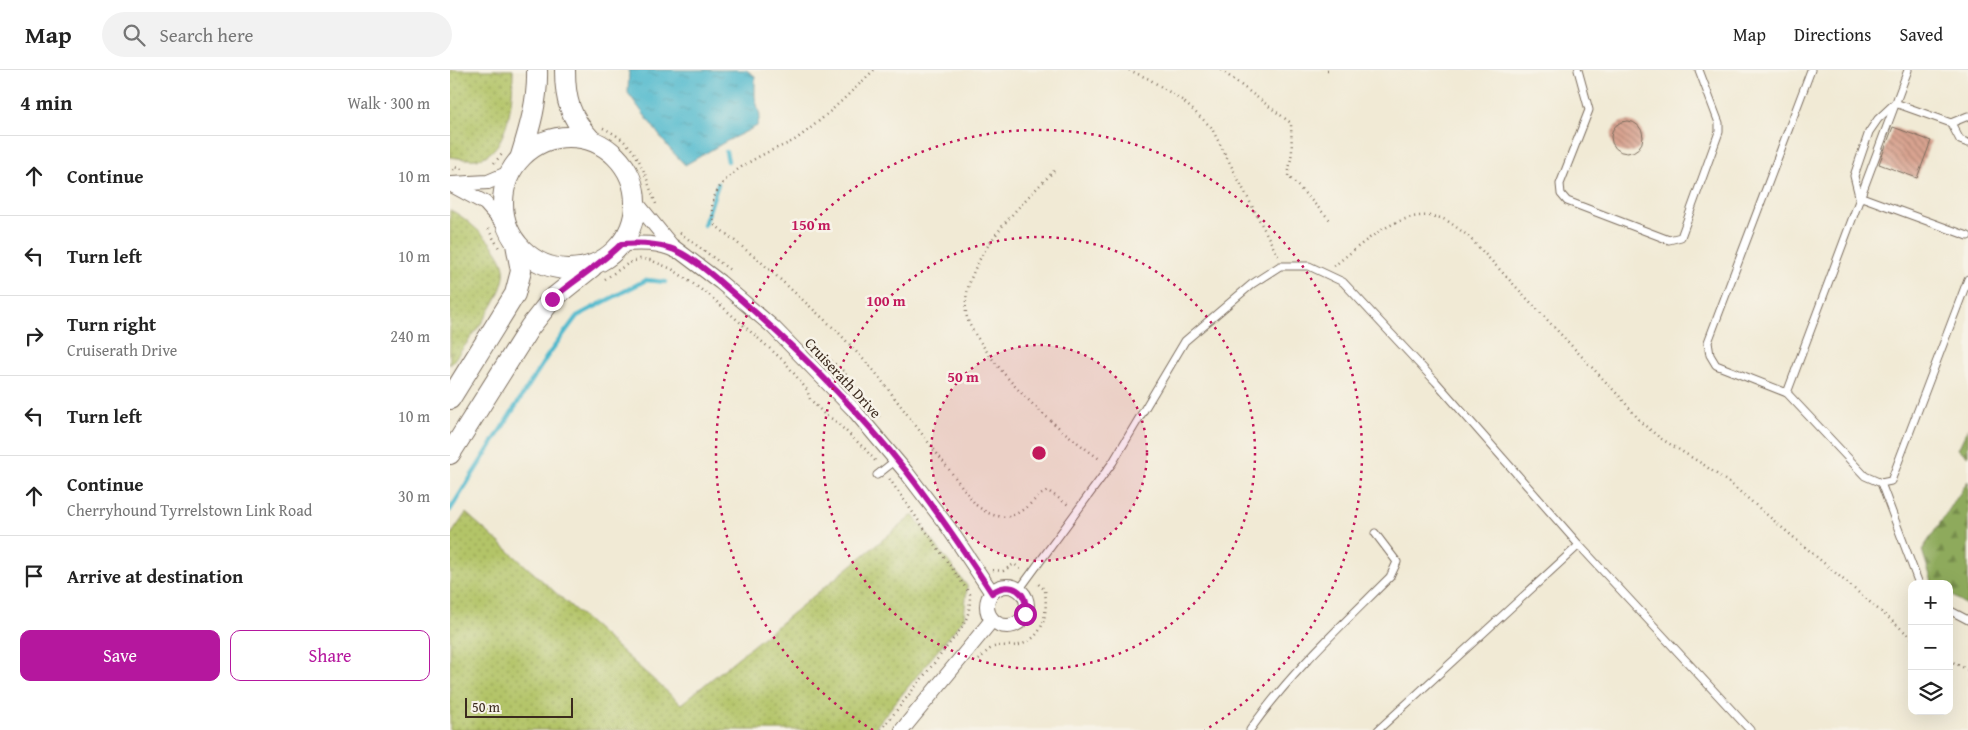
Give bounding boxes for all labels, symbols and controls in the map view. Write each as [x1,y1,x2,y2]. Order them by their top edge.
search box [102,12,452,57]
text: Map [25,17,72,52]
icon: search [120,21,148,49]
text: Search here [160,21,253,49]
text: Map [1733,21,1766,48]
text: Directions [1794,21,1871,48]
text: Saved [1899,21,1943,48]
text: 4 min [20,87,72,118]
text: Walk · 300 m [347,91,430,115]
icon: ahead [20,162,48,190]
text: Continue [67,162,144,190]
text: 10 m [398,164,430,188]
text: 150 m [791,214,831,235]
icon: left [20,242,48,270]
text: Turn left [67,242,142,270]
text: 10 m [398,244,430,268]
route end [541,288,564,311]
text: 100 m [866,290,906,311]
text: Turn right [67,310,156,338]
icon: right [20,322,48,350]
text: 240 m [390,324,430,348]
street label: Cruiserath Drive [800,333,886,423]
text: Cruiserath Drive [67,338,177,362]
text: 50 m [947,366,979,387]
icon: left [20,402,48,430]
text: Turn left [67,402,142,430]
text: 10 m [398,404,430,428]
centre of rings [1030,444,1048,462]
text: Continue [67,470,144,498]
icon: ahead [20,482,48,510]
text: 30 m [398,484,430,508]
text: Cherryhound Tyrrelstown Link Road [67,498,312,522]
icon: arrive [20,562,48,590]
text: Arrive at destination [67,562,243,590]
map controls [1908,580,1953,715]
button: + [1908,580,1953,625]
route start [1014,603,1037,626]
button: − [1908,625,1953,670]
button: Save [20,630,220,681]
button: Share [230,630,430,681]
button: layers [1908,670,1953,715]
scale bar [465,695,572,718]
text: 50 m [472,697,500,717]

